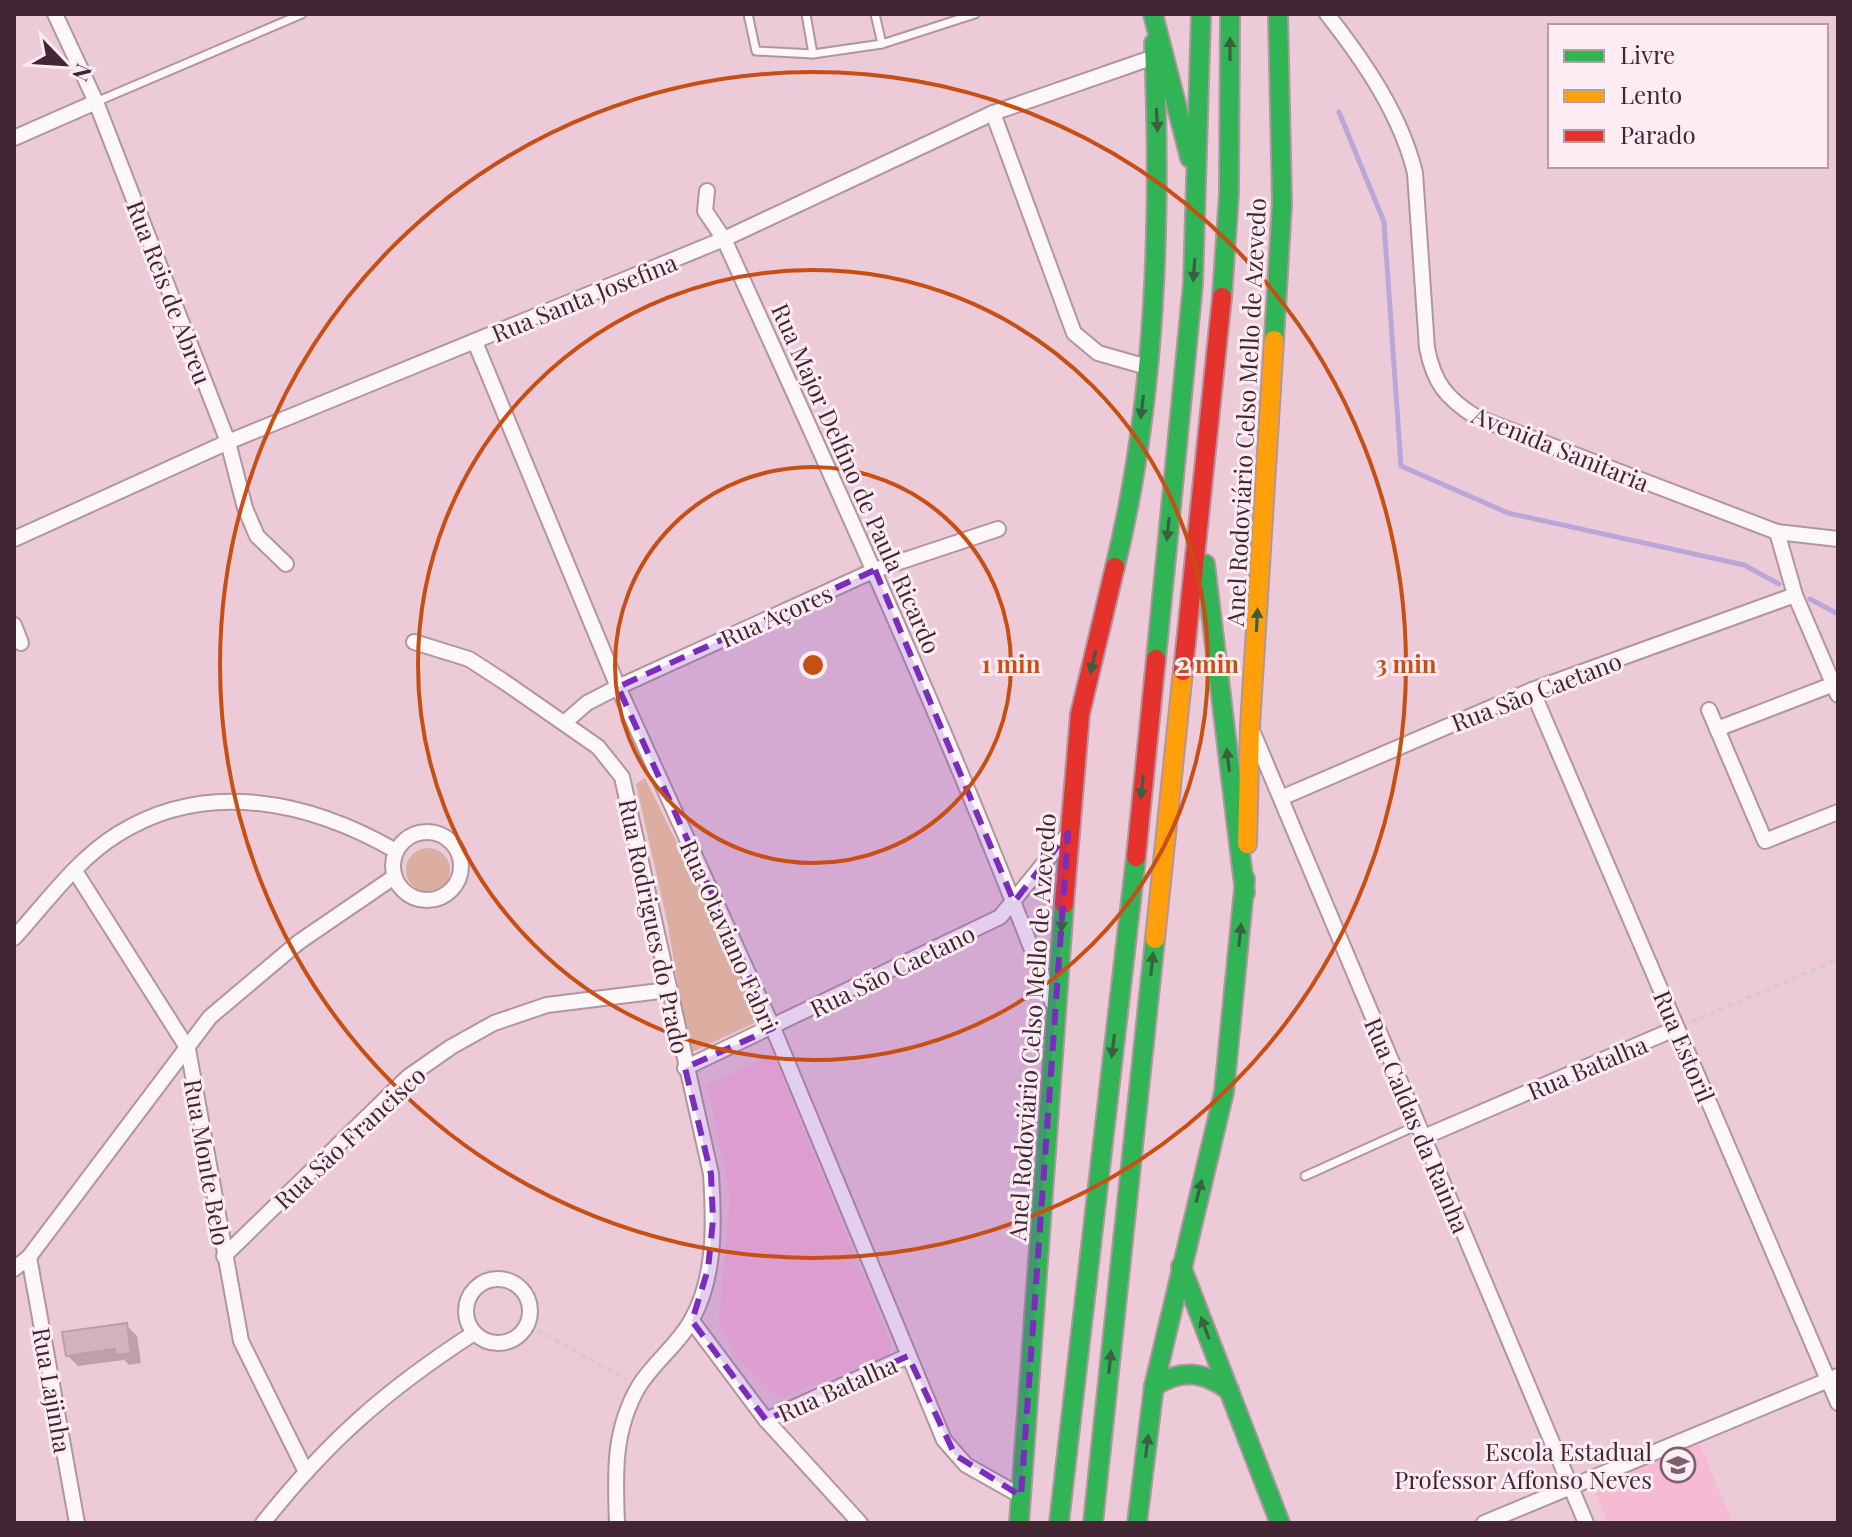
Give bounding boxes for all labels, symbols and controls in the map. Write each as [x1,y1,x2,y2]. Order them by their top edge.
north arrow [24,24,104,104]
legend [1548,24,1828,168]
one-way arrow [1224,36,1236,61]
text: Livre [1620,38,1675,70]
text: N [66,59,100,87]
text: Lento [1620,78,1682,110]
one-way arrow [1150,108,1163,133]
text: Parado [1620,118,1696,150]
street label: Rua Reis de Abreu [120,195,220,389]
street label: Anel Rodoviário Celso Mello de Azevedo [1218,197,1272,628]
street label: Rua Santa Josefina [487,245,681,349]
one-way arrow [1187,258,1200,283]
street label: Rua Major Delfino de Paula Ricardo [765,298,949,658]
one-way arrow [1135,395,1148,420]
street label: Avenida Sanitaria [1467,398,1654,498]
one-way arrow [1162,517,1175,542]
street label: Rua Açores [715,576,837,654]
one-way arrow [1251,607,1264,632]
street label: Rua São Caetano [1446,644,1626,738]
text: 1 min [982,647,1041,679]
text: 2 min [1177,647,1239,679]
text: 3 min [1375,647,1437,679]
one-way arrow [1086,650,1098,675]
centre of rings [799,651,827,679]
one-way arrow [1222,747,1235,772]
one-way arrow [1136,775,1149,800]
street label: Rua Rodrigues do Prado [612,796,698,1056]
street label: Anel Rodoviário Celso Mello de Azevedo [1000,812,1062,1243]
street label: Rua Otaviano Fabri [674,834,786,1036]
one-way arrow [1055,908,1068,933]
street label: Rua São Caetano [804,916,980,1024]
one-way arrow [1234,922,1247,947]
one-way arrow [1145,951,1158,976]
street label: Rua Estoril [1647,985,1723,1107]
street label: Rua Caldas da Rainha [1358,1012,1478,1238]
street label: Rua Batalha [1522,1027,1652,1107]
one-way arrow [1106,1034,1119,1059]
street label: Rua São Francisco [266,1058,432,1216]
street label: Rua Monte Belo [178,1076,238,1248]
one-way arrow [1194,1179,1206,1204]
one-way arrow [1198,1316,1211,1340]
street label: Rua Lajinha [26,1325,80,1455]
street label: Rua Batalha [772,1347,902,1429]
one-way arrow [1103,1349,1116,1374]
one-way arrow [1140,1433,1153,1458]
place label: Escola Estadual Professor Affonso Neves [1394,1435,1652,1495]
school or university icon: Escola Estadual Professor Affonso Neves [1659,1446,1697,1484]

